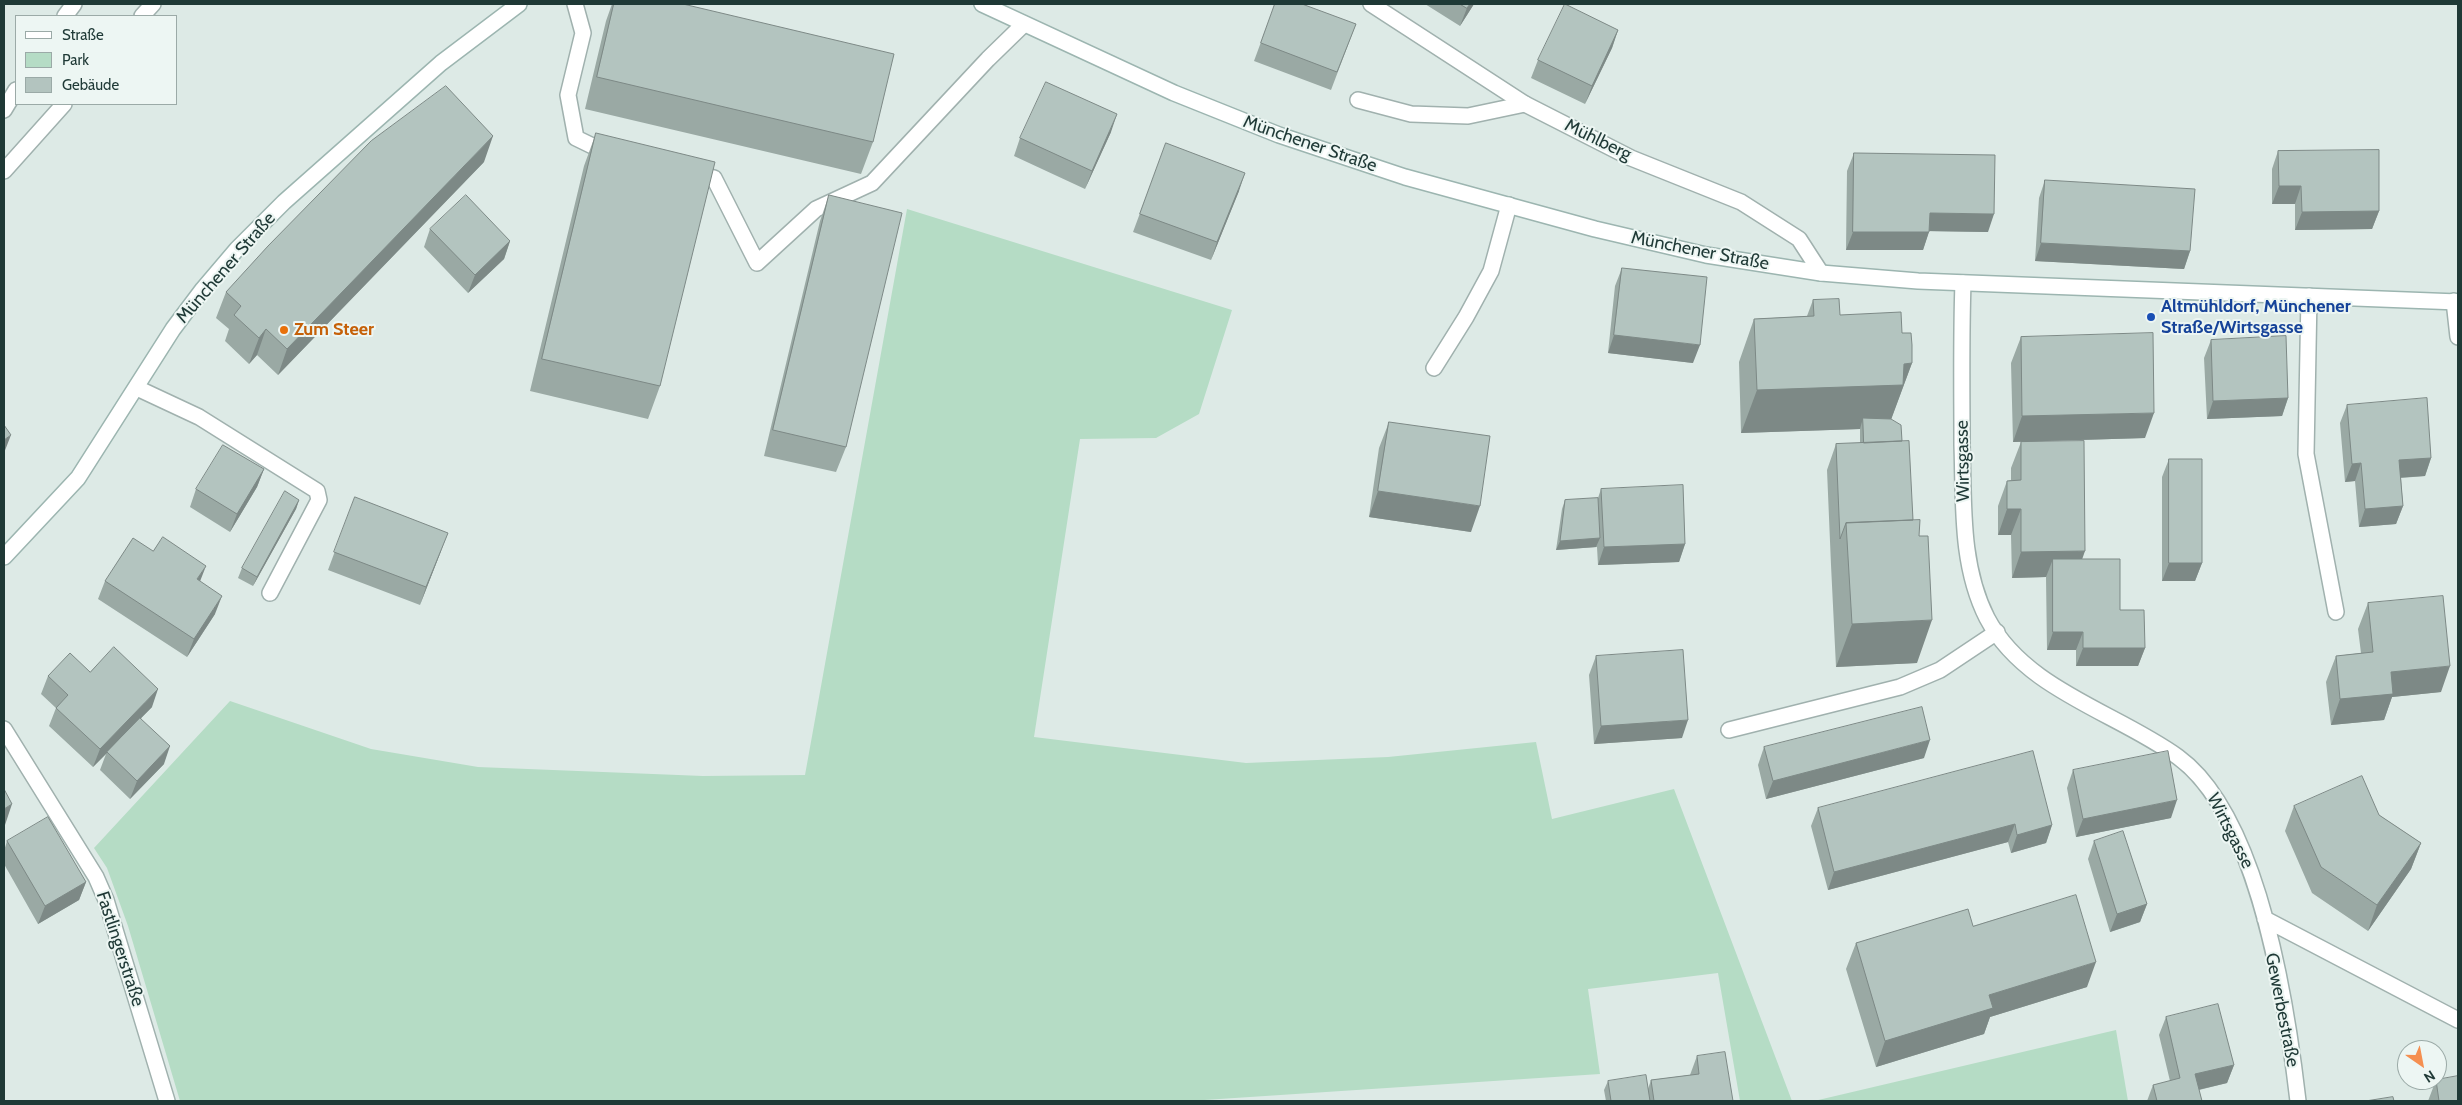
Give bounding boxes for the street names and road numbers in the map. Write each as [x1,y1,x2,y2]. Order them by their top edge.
street label: Münchener Straße [1240,111,1380,177]
street label: Mühlberg [1561,115,1635,165]
street label: Münchener Straße [172,208,280,328]
street label: Münchener Straße [1629,227,1771,275]
street label: Wirtsgasse [1951,420,1975,502]
street label: Wirtsgasse [2202,790,2258,872]
street label: Fastlingerstraße [91,889,149,1009]
street label: Gewerbestraße [2260,951,2304,1069]

